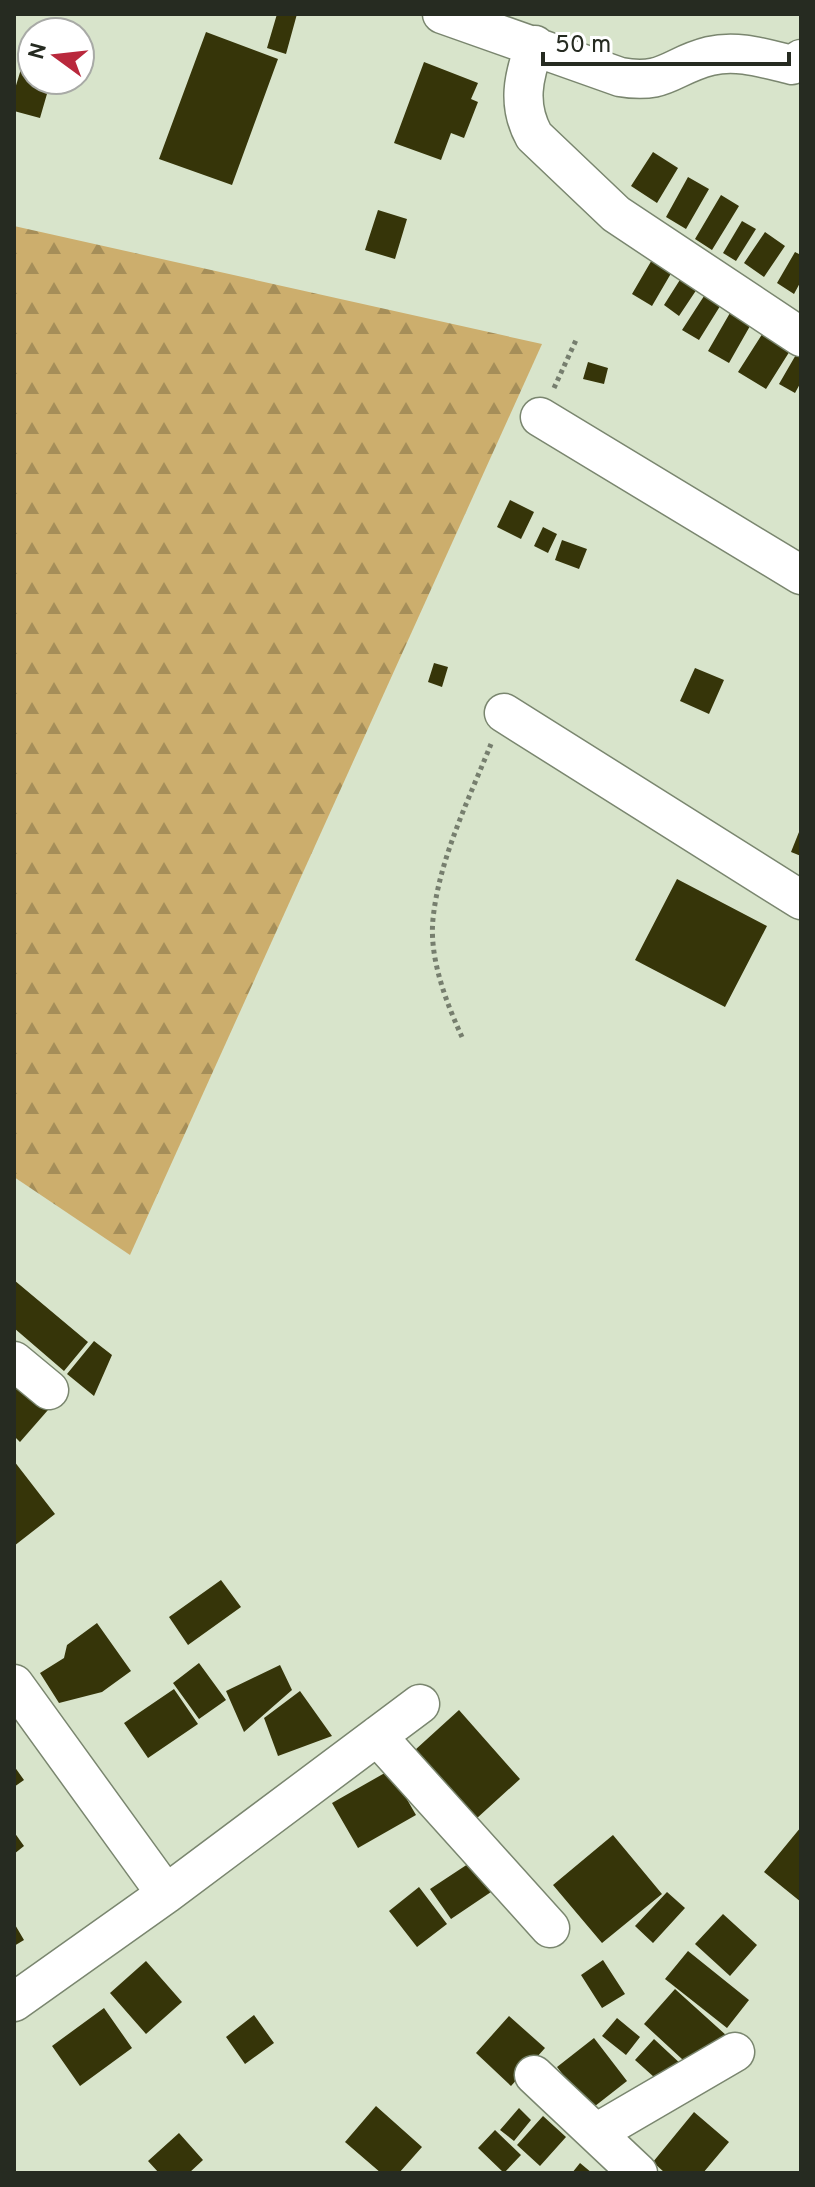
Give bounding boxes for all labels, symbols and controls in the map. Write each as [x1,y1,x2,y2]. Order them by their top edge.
north arrow [16,16,96,96]
scale bar [543,16,789,66]
text: 50 m [555,31,611,61]
text: N [24,40,54,63]

